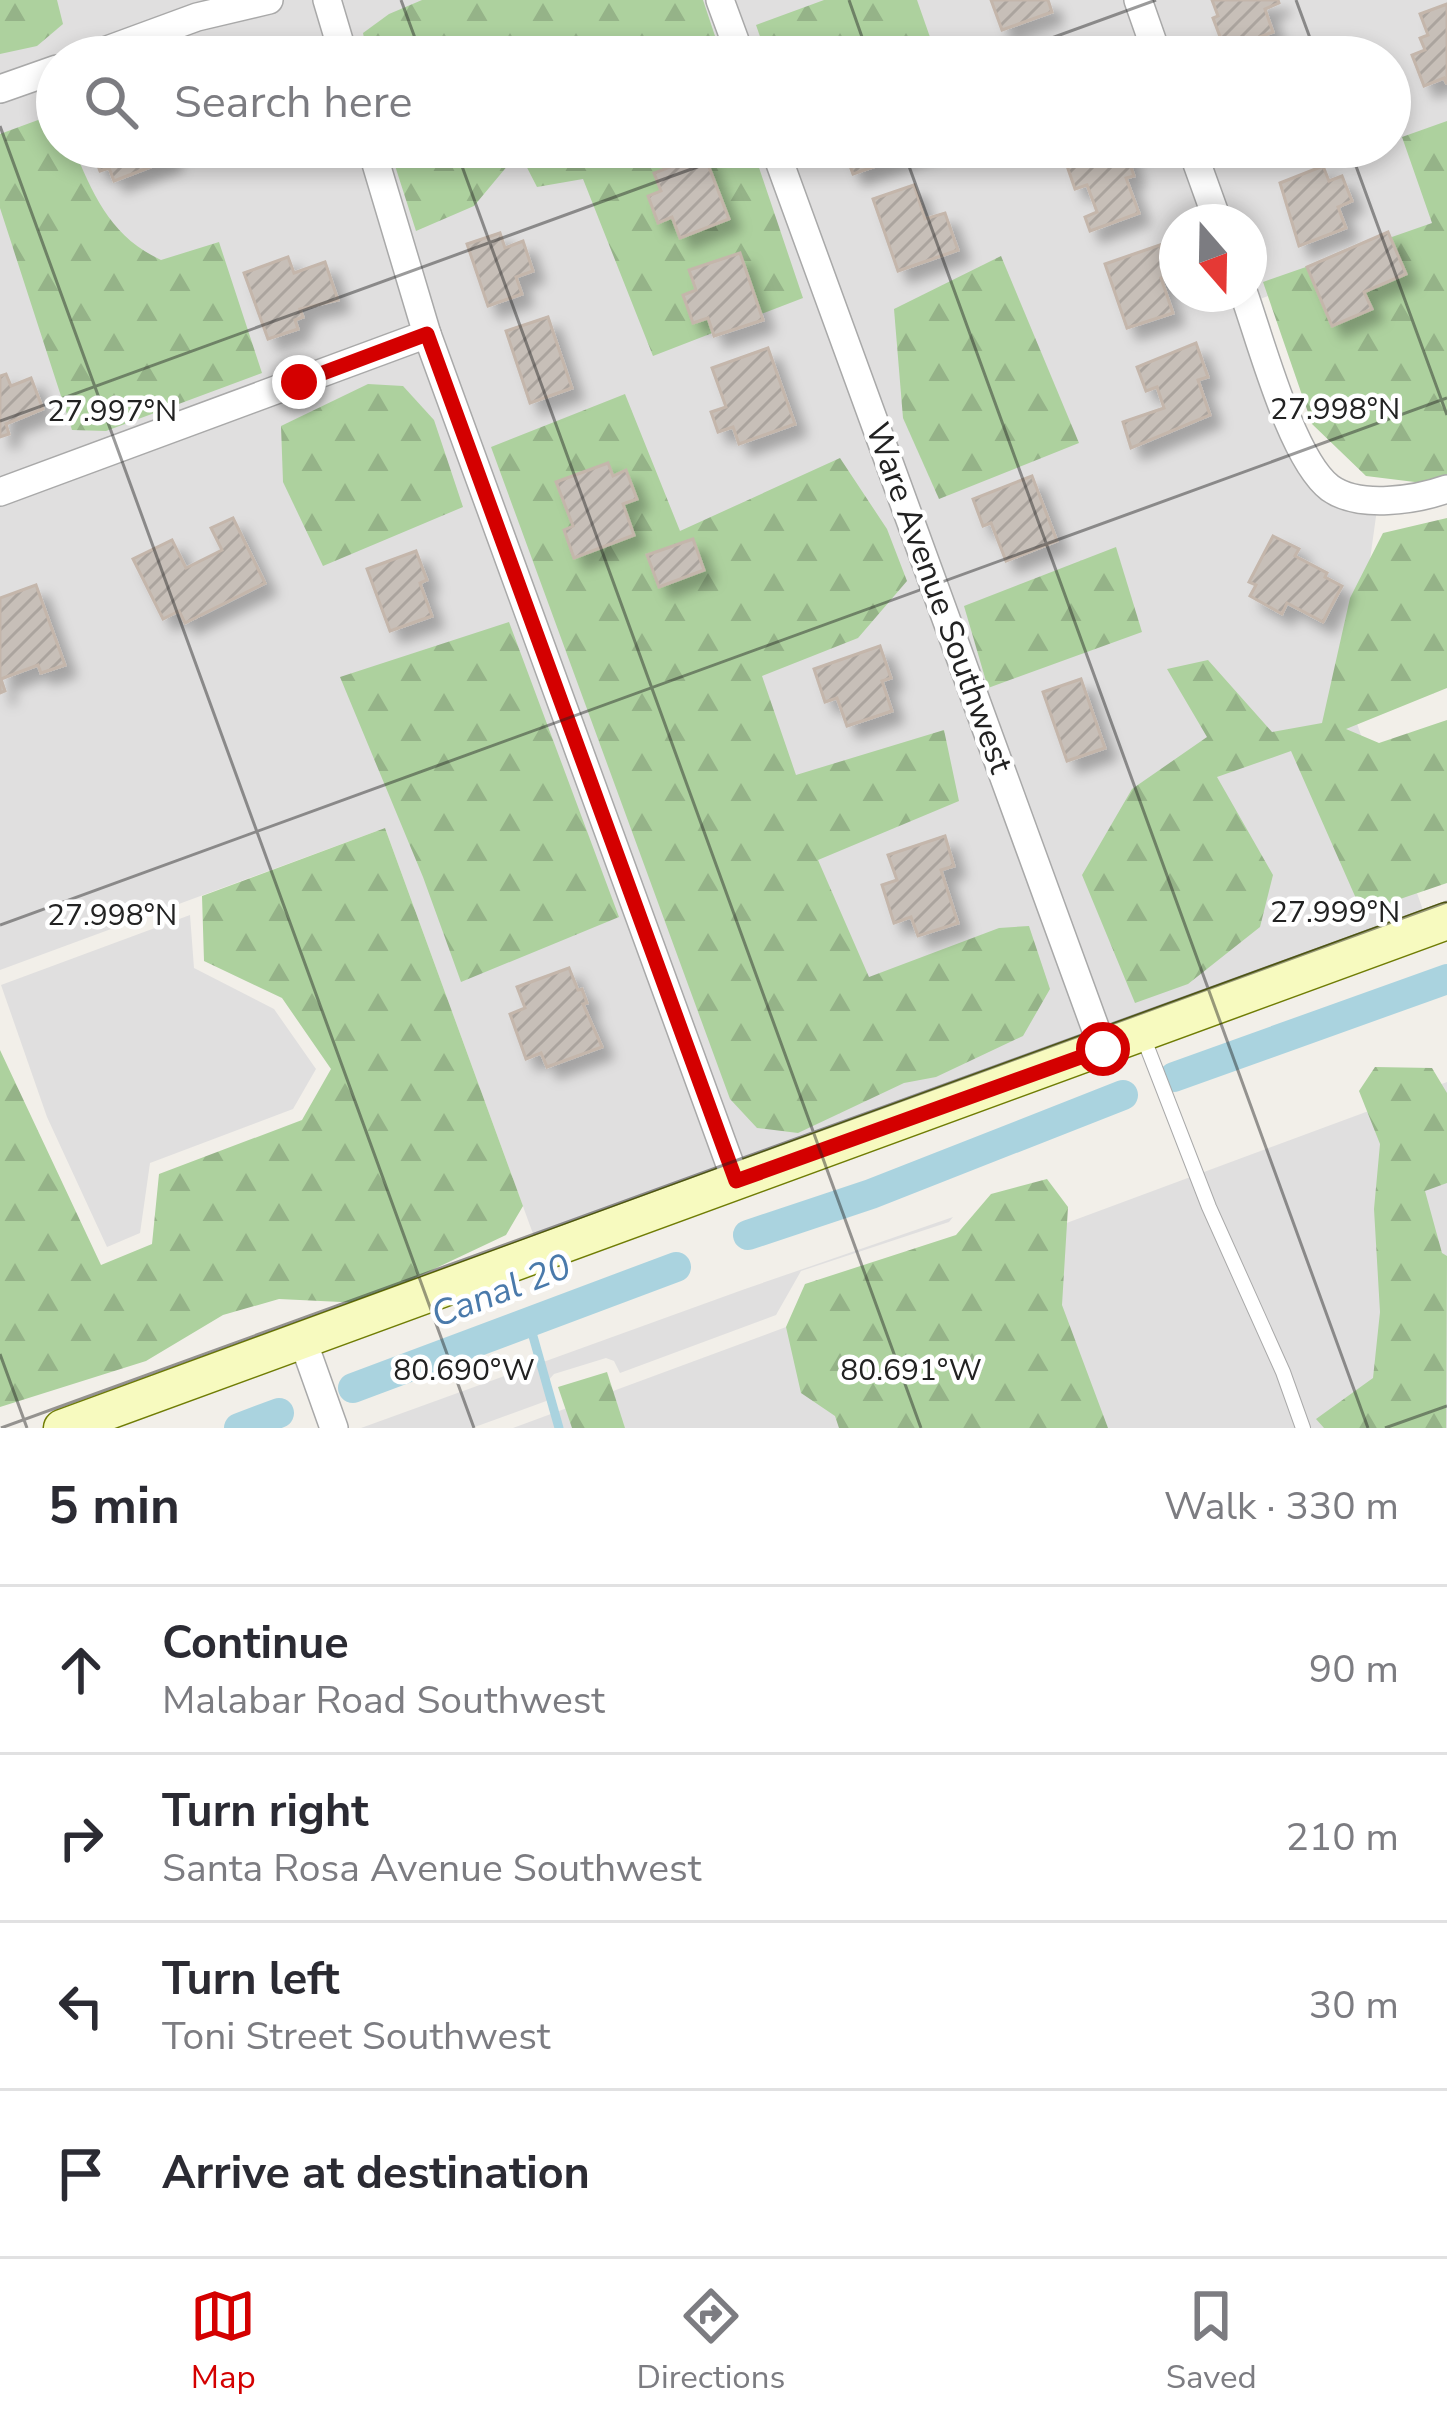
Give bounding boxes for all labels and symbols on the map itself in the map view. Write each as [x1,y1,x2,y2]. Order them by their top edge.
north arrow [1159,204,1267,312]
route end [272,355,326,409]
text: 27.998°N [1270,389,1400,430]
text: 27.997°N [47,391,177,432]
street label: Ware Avenue Southwest [855,416,1024,780]
text: 27.999°N [1270,892,1400,933]
text: 27.998°N [47,895,177,936]
route start [1076,1022,1130,1076]
water label: Canal 20 [424,1242,578,1340]
text: 80.690°W [393,1350,535,1391]
text: 80.691°W [840,1350,982,1391]

